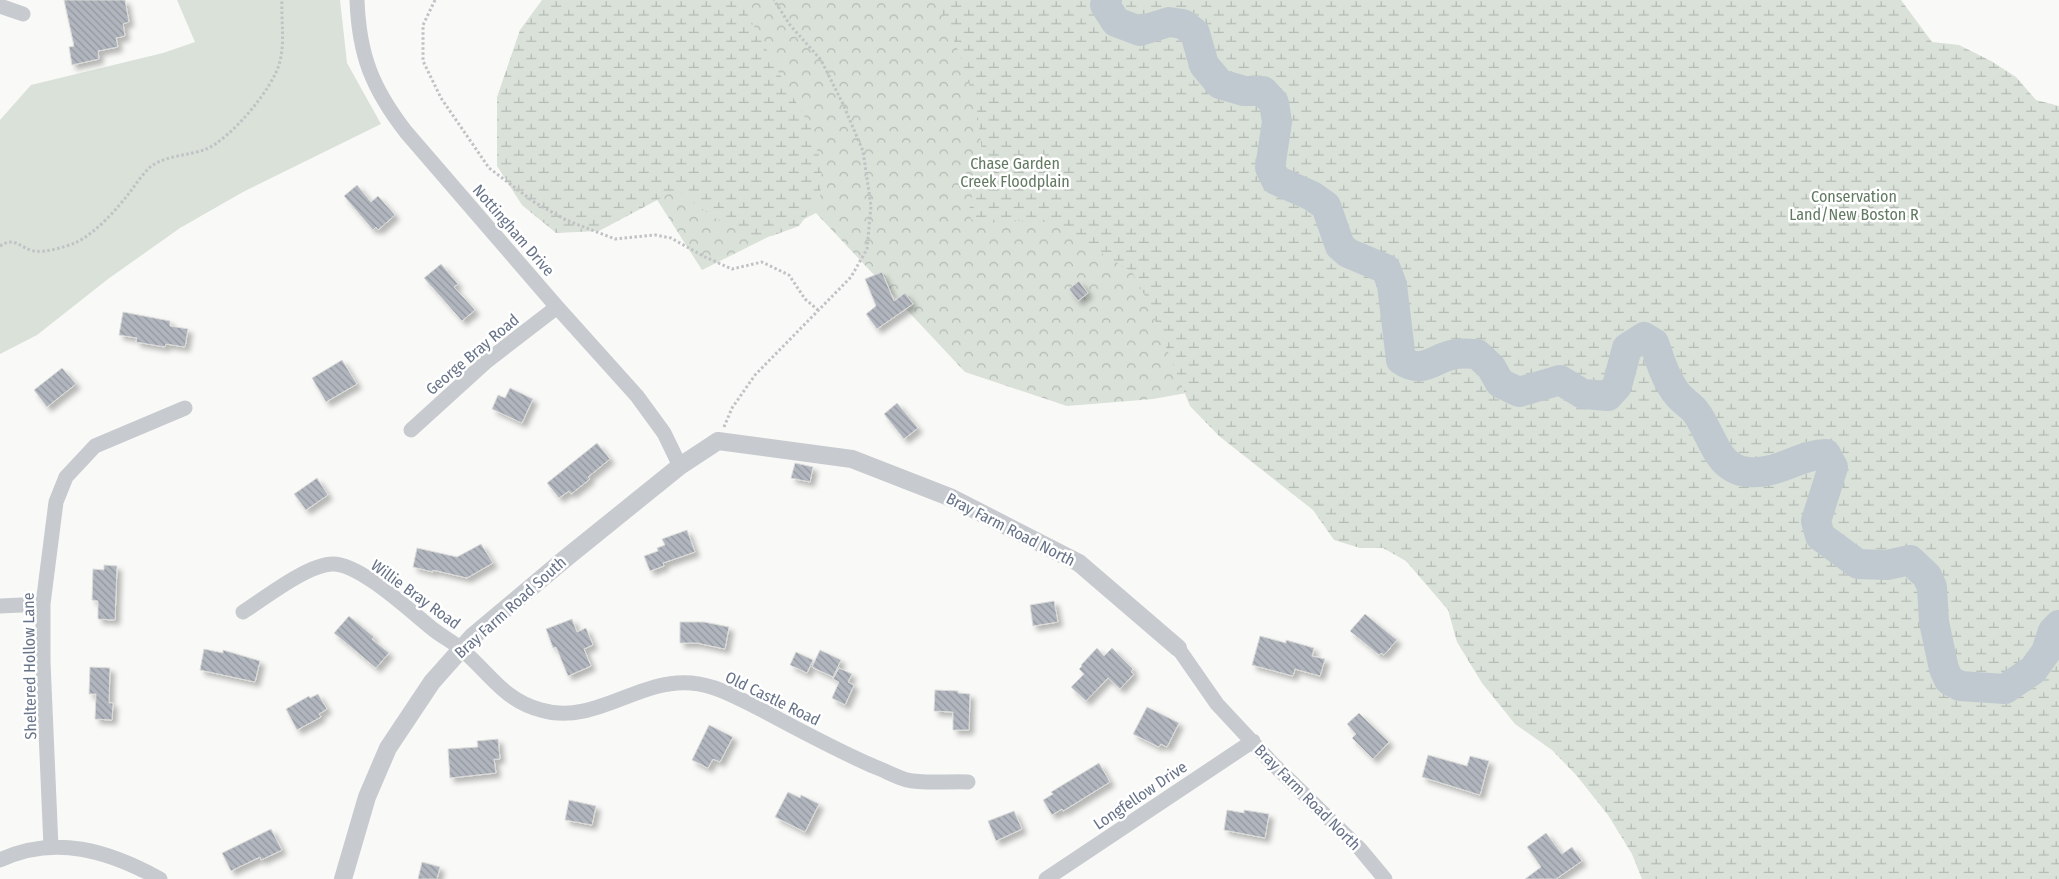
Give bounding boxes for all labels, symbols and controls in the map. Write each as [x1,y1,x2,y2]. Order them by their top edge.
park label: Chase Garden Creek Floodplain [960,154,1070,191]
street label: Nottingham Drive [469,181,559,280]
park label: Conservation Land/New Boston R [1789,187,1919,224]
street label: George Bray Road [422,310,523,399]
street label: Bray Farm Road North [943,489,1078,570]
street label: Bray Farm Road South [451,552,570,662]
street label: Willie Bray Road [367,556,464,633]
street label: Sheltered Hollow Lane [19,592,40,740]
street label: Old Castle Road [722,667,823,730]
street label: Bray Farm Road North [1251,740,1365,854]
street label: Longfellow Drive [1090,757,1191,834]

